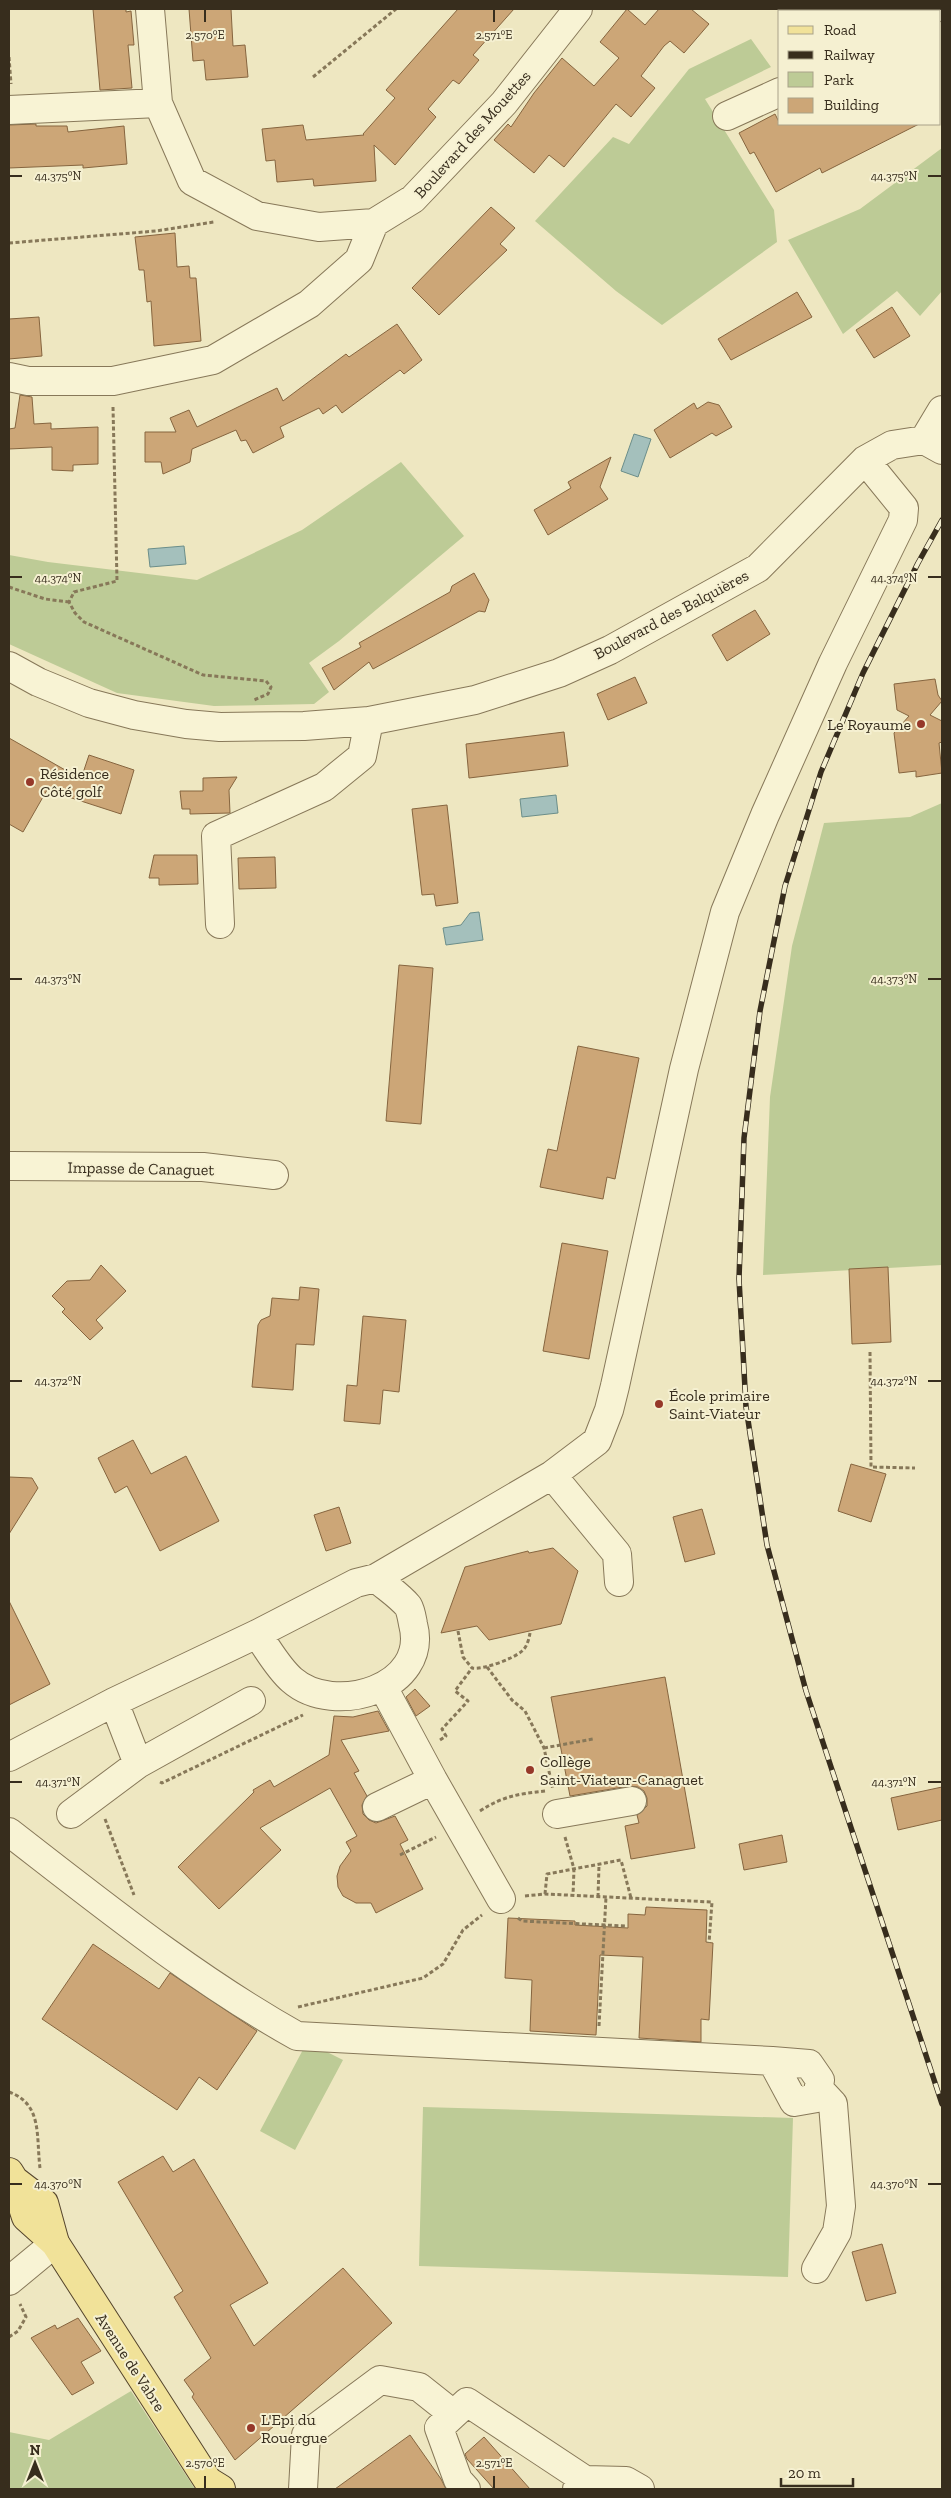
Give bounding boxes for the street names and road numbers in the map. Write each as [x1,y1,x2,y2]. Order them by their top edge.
street label: Boulevard des Mouettes [410,67,535,202]
street label: Boulevard des Balquières [591,566,752,663]
street label: Impasse de Canaguet [67,1158,215,1179]
street label: Avenue de Vabre [92,2309,169,2415]

